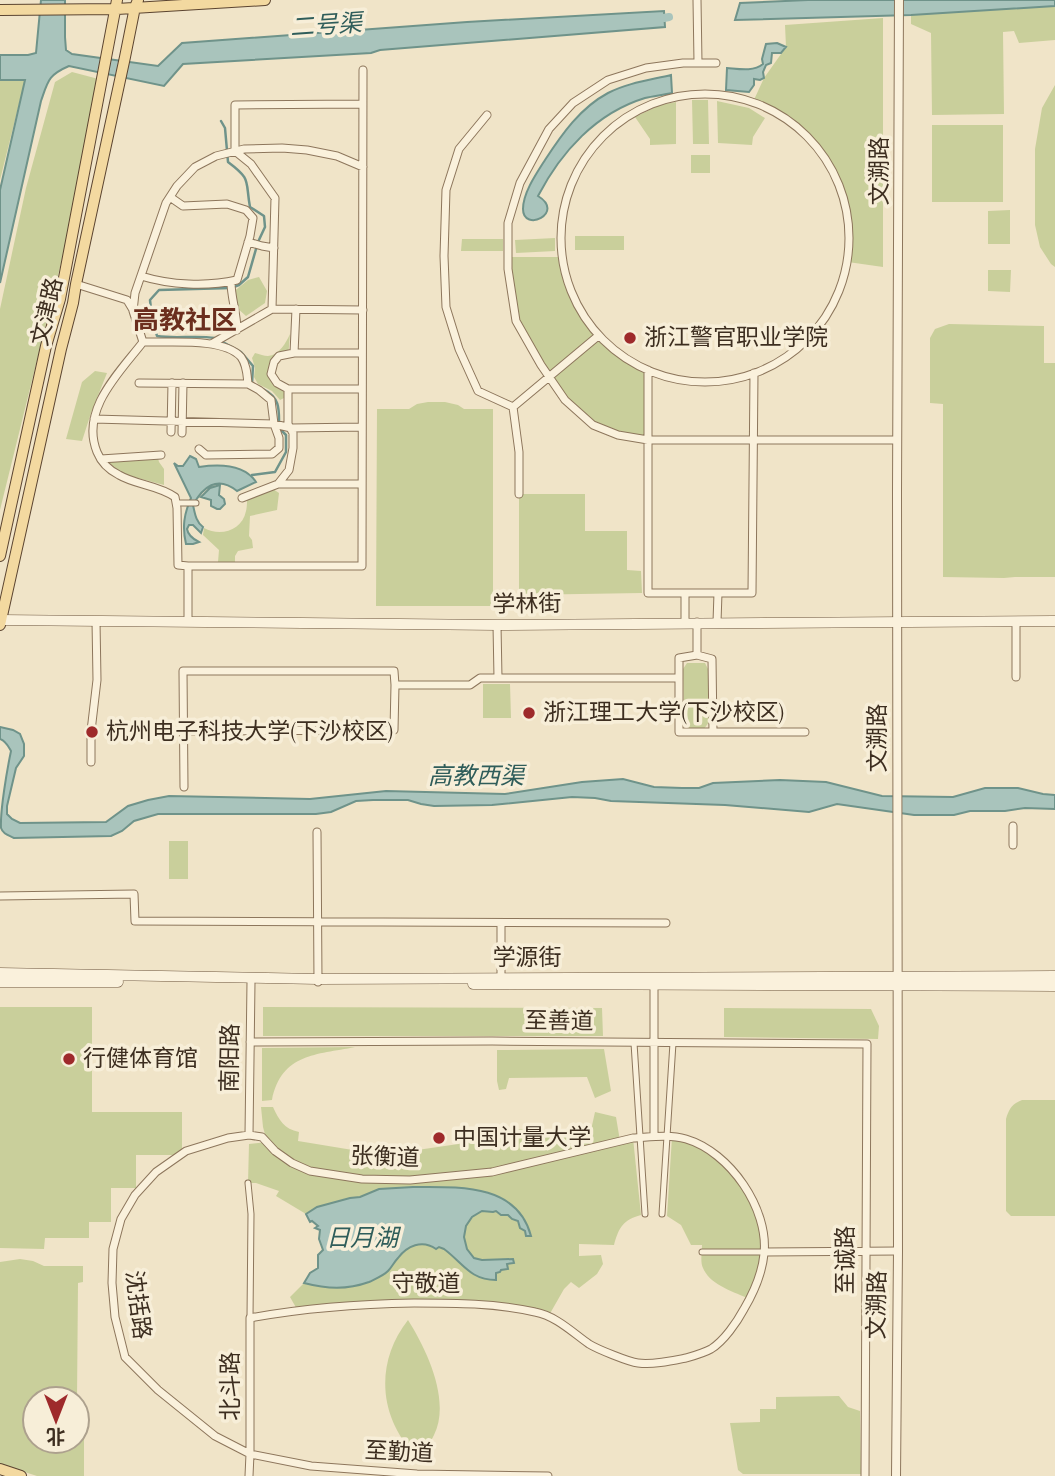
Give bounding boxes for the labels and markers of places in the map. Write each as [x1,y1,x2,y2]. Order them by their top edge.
place label: 浙江警官职业学院 [644,321,828,356]
marker: 浙江警官职业学院 [622,330,638,346]
place label: 浙江理工大学(下沙校区) [543,696,785,731]
marker: 浙江理工大学(下沙校区) [521,705,537,721]
place label: 杭州电子科技大学(下沙校区) [106,715,394,750]
marker: 杭州电子科技大学(下沙校区) [84,724,100,740]
place label: 行健体育馆 [83,1042,198,1077]
marker: 行健体育馆 [61,1051,77,1067]
place label: 中国计量大学 [453,1121,591,1156]
marker: 中国计量大学 [431,1130,447,1146]

